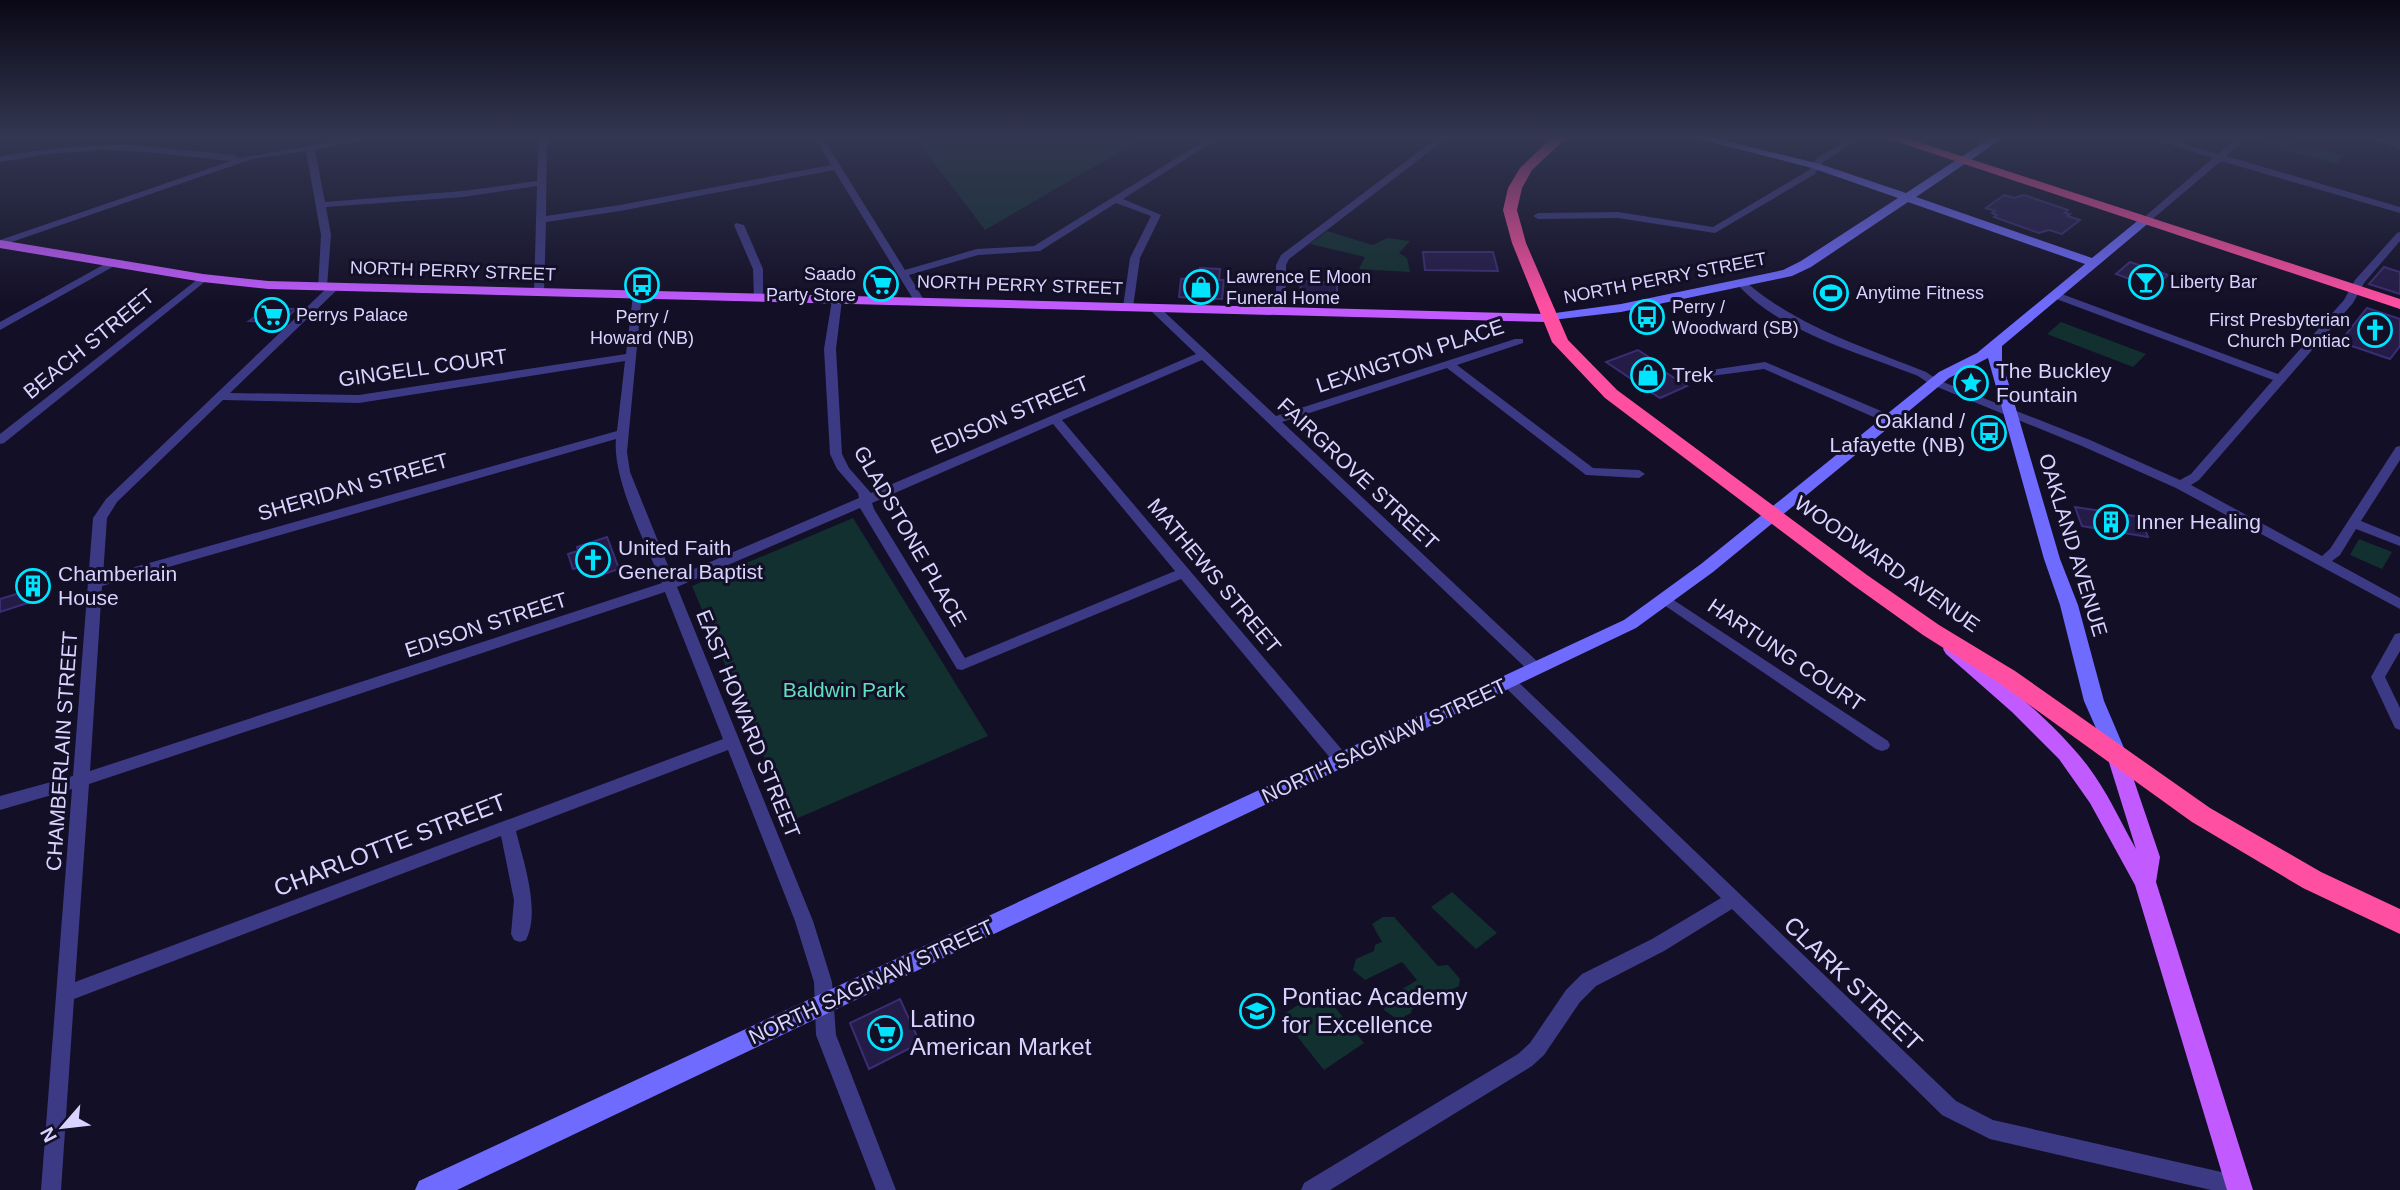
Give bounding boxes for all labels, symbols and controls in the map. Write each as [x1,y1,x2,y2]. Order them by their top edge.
street label: NORTH PERRY STREET [1562,249,1768,307]
street label: NORTH PERRY STREET [350,257,556,285]
bar icon: Liberty Bar [2127,263,2165,301]
place label: Saado Party Store [766,264,856,305]
supermarket icon: Saado Party Store [862,265,900,303]
bus stop icon: Perry / Howard (NB) [623,266,661,304]
place label: Lawrence E Moon Funeral Home [1226,267,1371,308]
shop icon: Lawrence E Moon Funeral Home [1182,268,1220,306]
street label: NORTH PERRY STREET [917,271,1123,299]
place label: Liberty Bar [2170,272,2257,292]
sports icon: Anytime Fitness [1812,274,1850,312]
place label: Anytime Fitness [1856,283,1984,303]
street label: BEACH STREET [19,284,159,403]
supermarket icon: Perrys Palace [253,296,291,334]
place label: Perry / Woodward (SB) [1672,297,1799,338]
bus stop icon: Perry / Woodward (SB) [1628,298,1666,336]
place label: Perrys Palace [296,305,408,325]
place label: Perry / Howard (NB) [590,307,694,348]
place label: First Presbyterian Church Pontiac [2209,310,2350,351]
church icon: First Presbyterian Church Pontiac [2356,311,2394,349]
street label: LEXINGTON PLACE [1313,314,1506,397]
street label: GINGELL COURT [337,344,509,391]
shop icon: Trek [1629,356,1667,394]
place label: The Buckley Fountain [1996,359,2112,406]
place label: Trek [1672,363,1714,386]
place icon: The Buckley Fountain [1952,364,1990,402]
street label: EDISON STREET [927,371,1092,458]
street label: FAIRGROVE STREET [1273,393,1444,554]
place label: Oakland / Lafayette (NB) [1830,409,1965,456]
bus stop icon: Oakland / Lafayette (NB) [1970,414,2008,452]
street label: GLADSTONE PLACE [850,442,971,630]
street label: SHERIDAN STREET [255,448,451,525]
street label: OAKLAND AVENUE [2035,451,2112,639]
street label: WOODWARD AVENUE [1790,491,1984,636]
street label: MATHEWS STREET [1143,494,1286,658]
building icon: Inner Healing [2092,503,2130,541]
place label: Inner Healing [2136,510,2261,533]
place label: United Faith General Baptist [618,536,763,583]
church icon: United Faith General Baptist [574,541,612,579]
place label: Chamberlain House [58,562,177,609]
building icon: Chamberlain House [14,567,52,605]
street label: EDISON STREET [402,587,570,662]
street label: HARTUNG COURT [1704,594,1869,716]
street label: EAST HOWARD STREET [692,606,805,841]
street label: CHAMBERLAIN STREET [42,630,81,872]
street label: NORTH SAGINAW STREET [1258,674,1510,807]
park label: Baldwin Park [783,678,906,701]
street label: CHARLOTTE STREET [270,788,510,901]
street label: CLARK STREET [1779,911,1928,1057]
street label: NORTH SAGINAW STREET [745,915,997,1048]
place label: Pontiac Academy for Excellence [1282,983,1467,1038]
school or university icon: Pontiac Academy for Excellence [1238,992,1276,1030]
place label: Latino American Market [910,1005,1092,1060]
supermarket icon: Latino American Market [866,1014,904,1052]
north arrow [28,1092,98,1162]
text: N [36,1124,61,1146]

